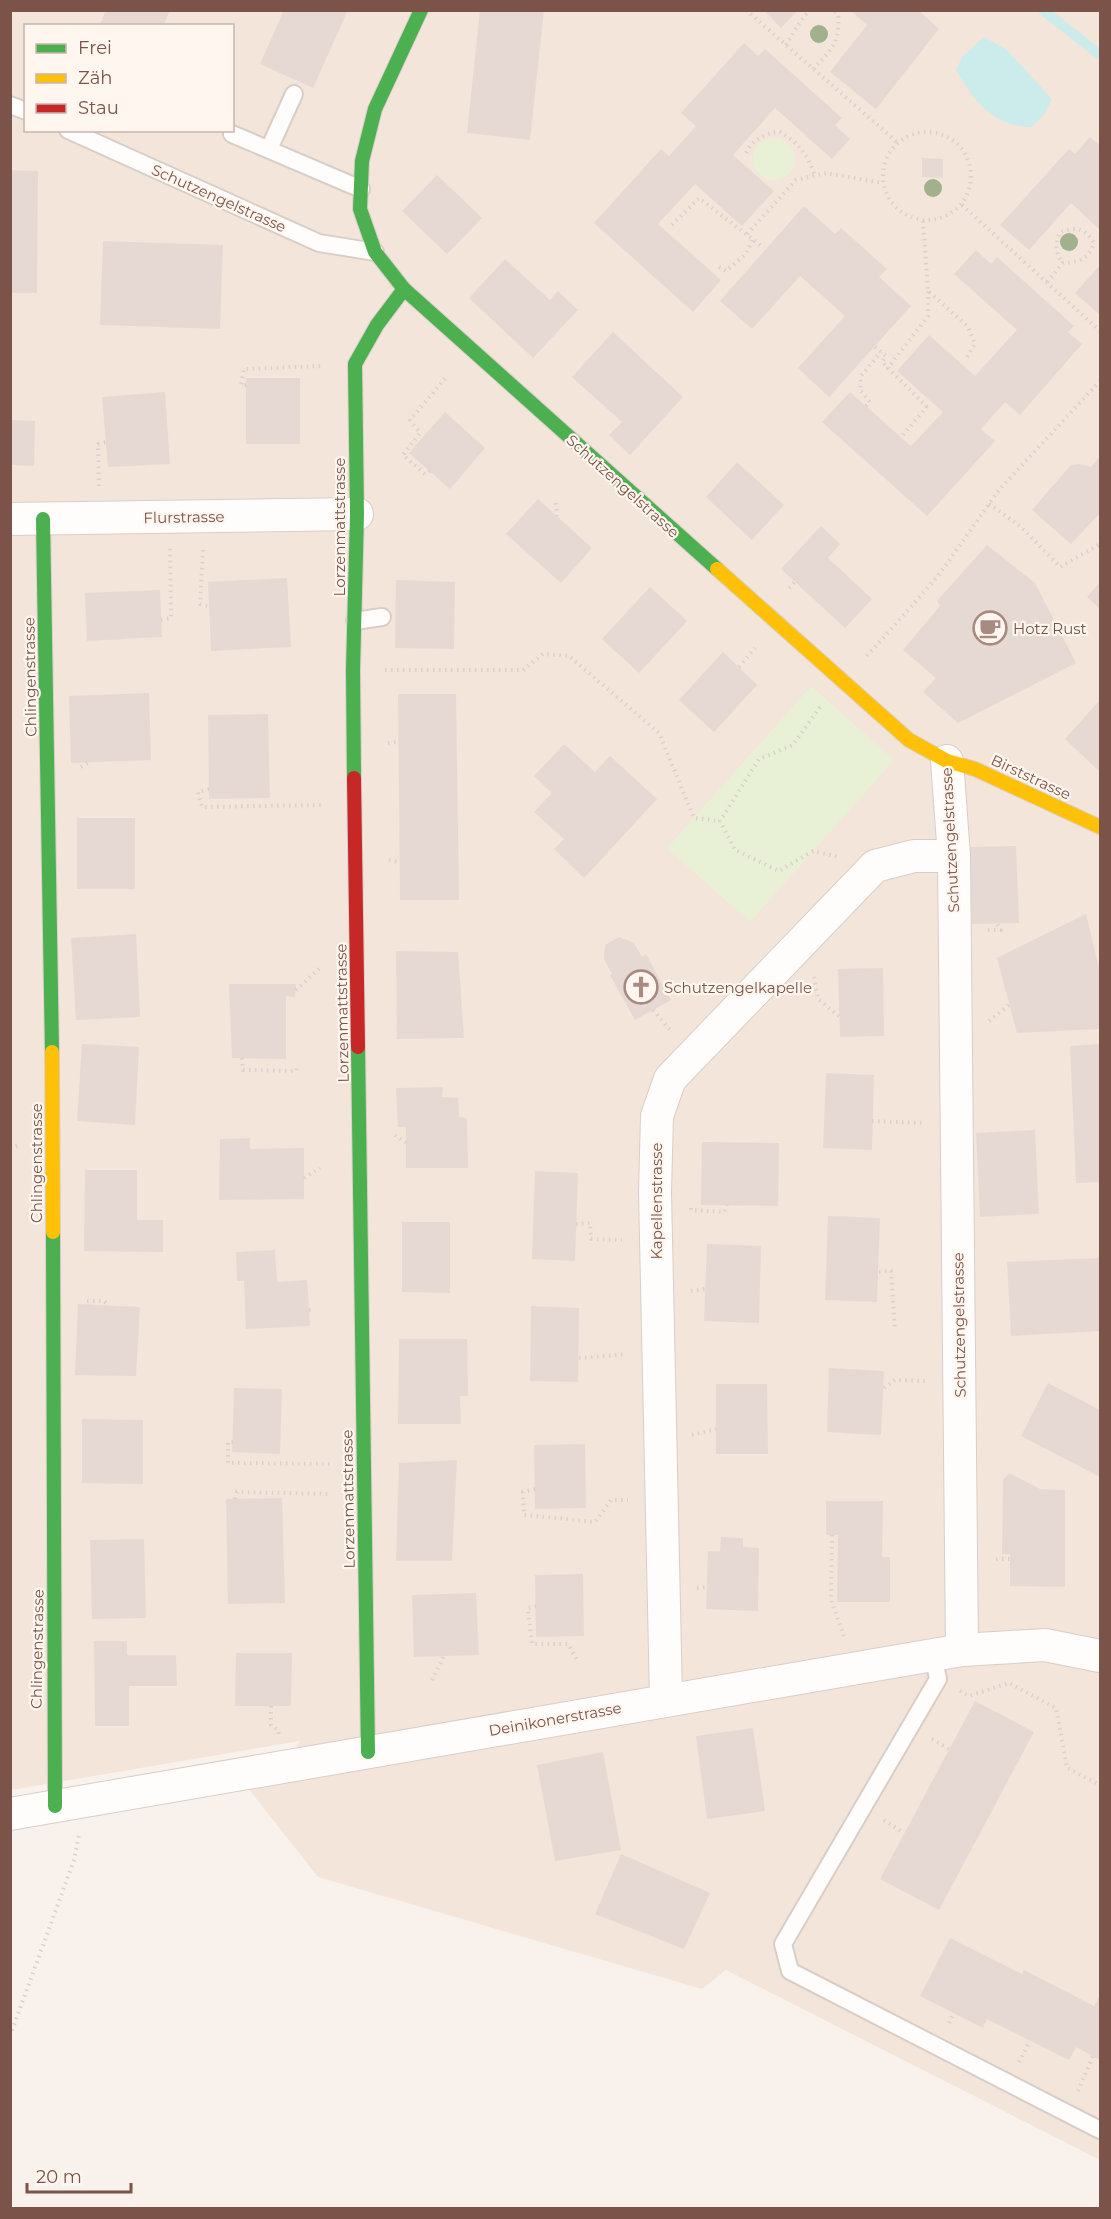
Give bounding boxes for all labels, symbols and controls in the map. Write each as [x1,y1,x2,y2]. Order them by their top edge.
legend [24,24,234,132]
text: Frei [78,37,112,59]
text: Zäh [78,67,113,89]
text: Stau [78,97,119,119]
street label: Schutzengelstrasse [149,160,289,236]
street label: Schutzengelstrasse [563,430,683,542]
street label: Lorzenmattstrasse [330,458,349,596]
street label: Flurstrasse [143,507,225,527]
cafe icon: Hotz Rust [972,610,1008,646]
street label: Chlingenstrasse [19,617,41,737]
place label: Hotz Rust [1013,619,1087,638]
street label: Birststrasse [988,750,1074,804]
street label: Schutzengelstrasse [937,767,963,913]
street label: Lorzenmattstrasse [331,943,353,1083]
church icon: Schutzengelkapelle [623,969,659,1005]
place label: Schutzengelkapelle [664,978,812,997]
street label: Chlingenstrasse [27,1103,46,1223]
street label: Kapellenstrasse [647,1142,666,1260]
street label: Schutzengelstrasse [948,1252,970,1398]
street label: Lorzenmattstrasse [337,1429,359,1569]
street label: Chlingenstrasse [26,1589,48,1709]
street label: Deinikonerstrasse [487,1698,623,1740]
scale bar [27,2156,130,2194]
text: 20 m [36,2166,82,2188]

